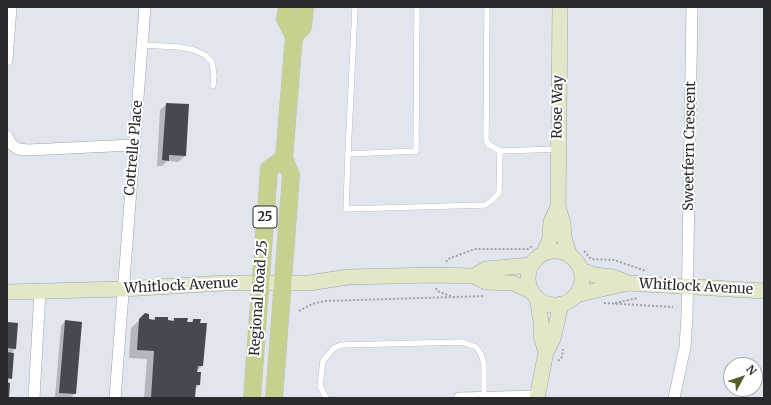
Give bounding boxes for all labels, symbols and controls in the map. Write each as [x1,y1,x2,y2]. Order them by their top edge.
street label: Rose Way [549,75,567,139]
street label: Sweetfern Crescent [680,81,700,211]
street label: Cottrelle Place [121,100,147,196]
road number: 25 [253,206,277,228]
street label: Regional Road 25 [247,240,271,356]
street label: Whitlock Avenue [123,275,239,297]
street label: Whitlock Avenue [638,276,754,298]
north arrow [723,357,763,397]
text: N [743,362,760,378]

